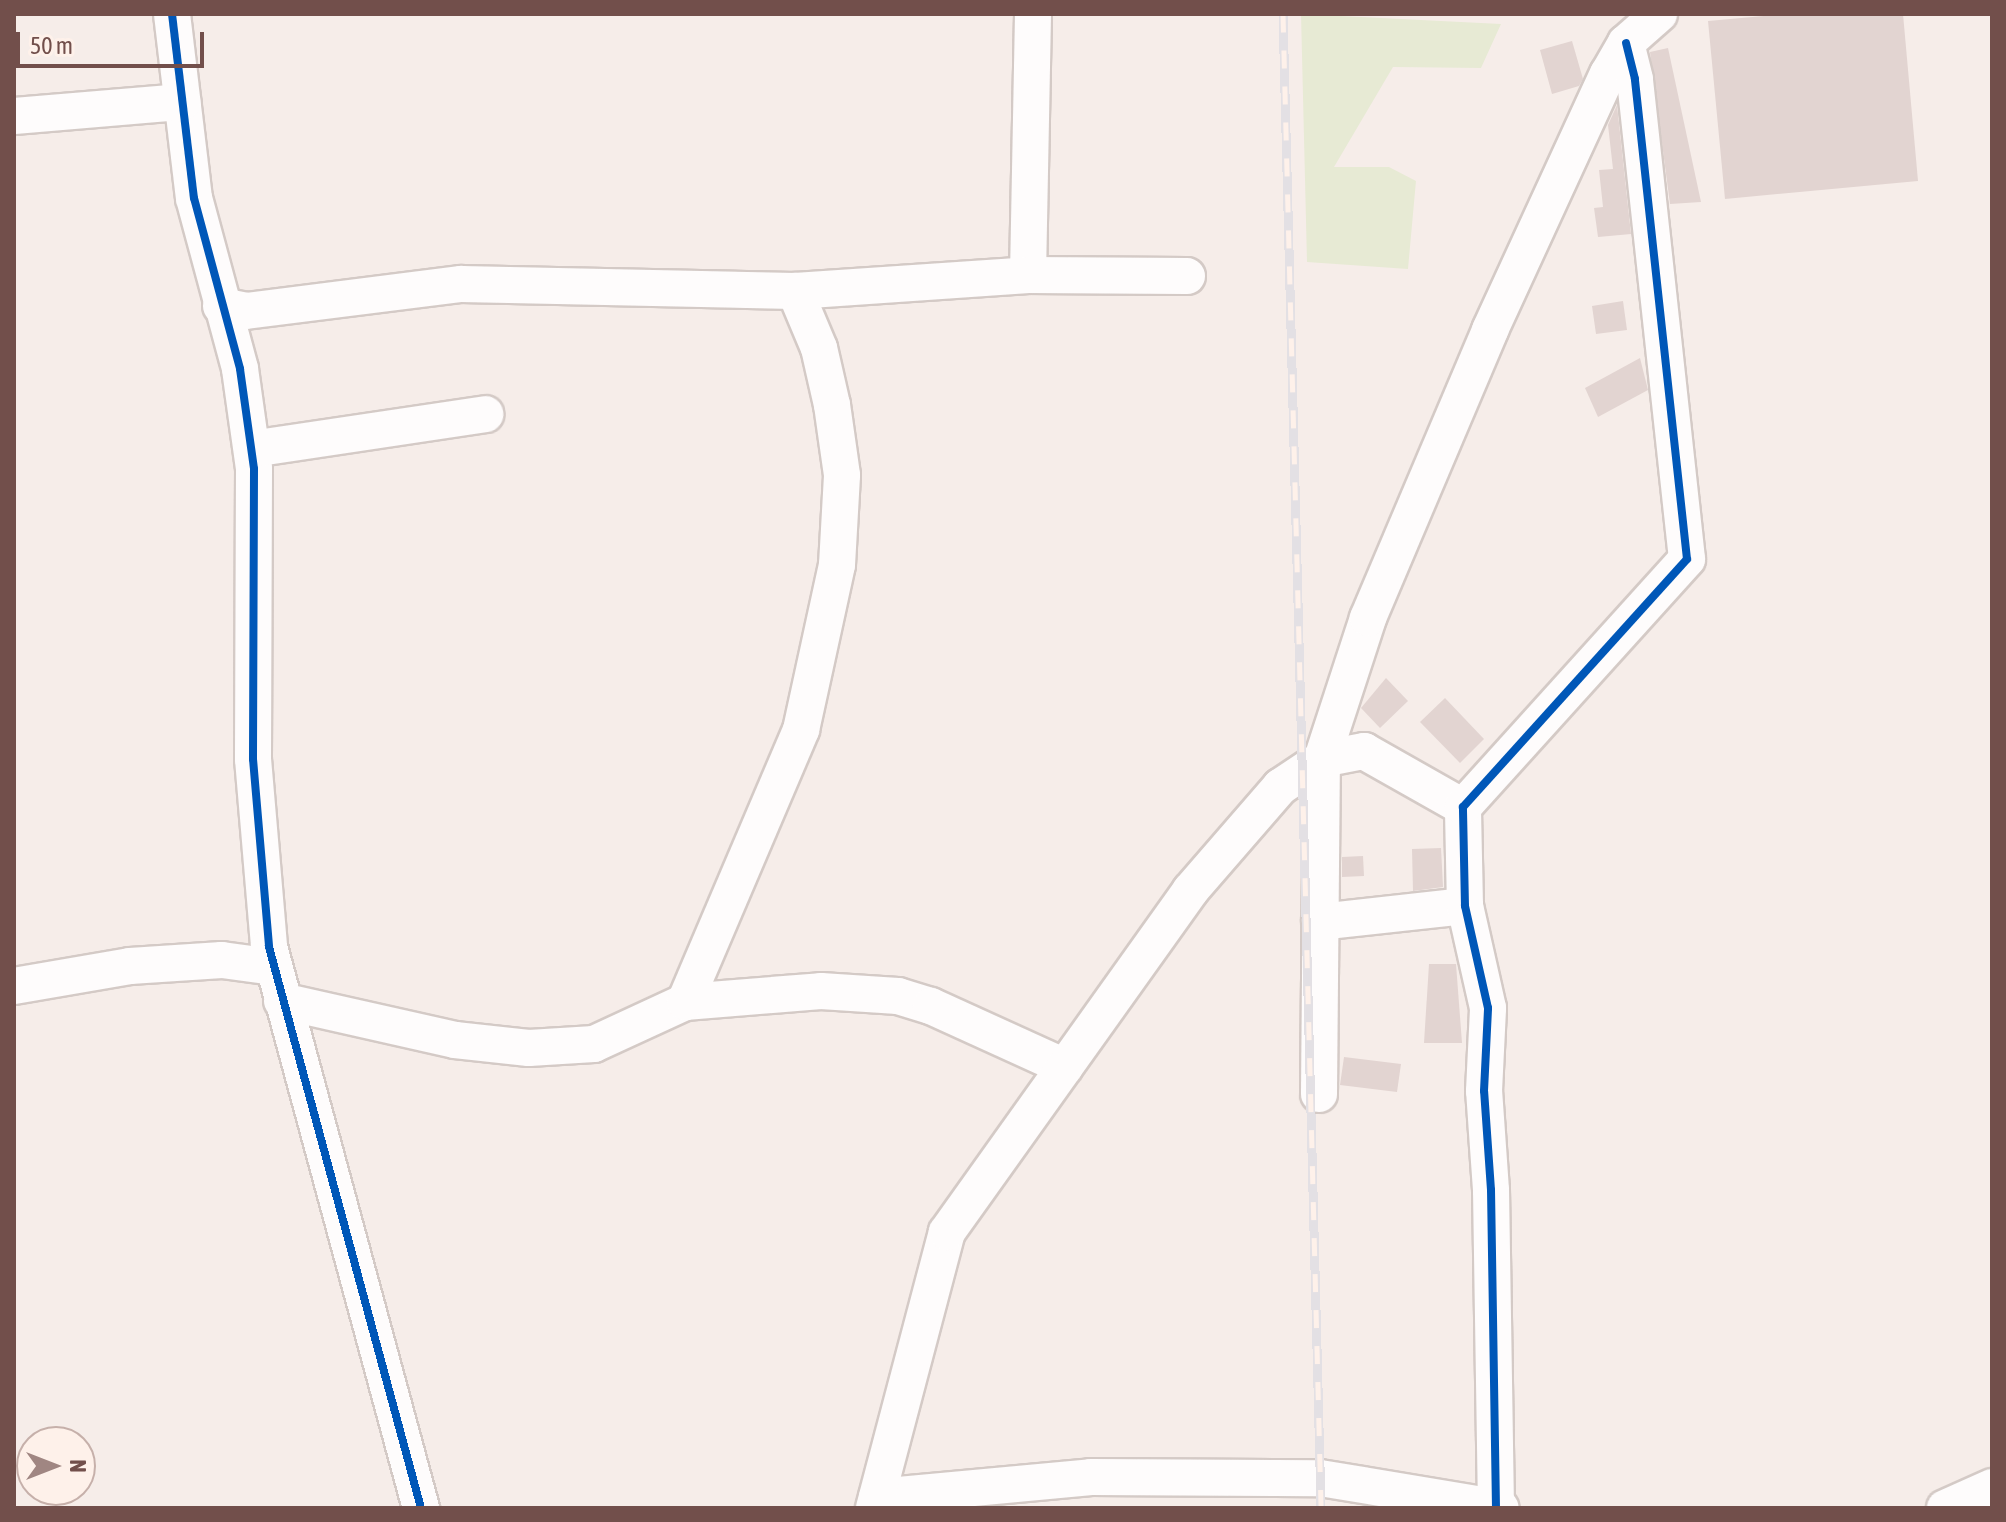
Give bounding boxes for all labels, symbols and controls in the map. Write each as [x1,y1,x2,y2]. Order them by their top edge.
scale bar [20,16,208,66]
text: 50 m [30,32,73,59]
north arrow [16,1426,96,1506]
text: N [65,1460,91,1472]

